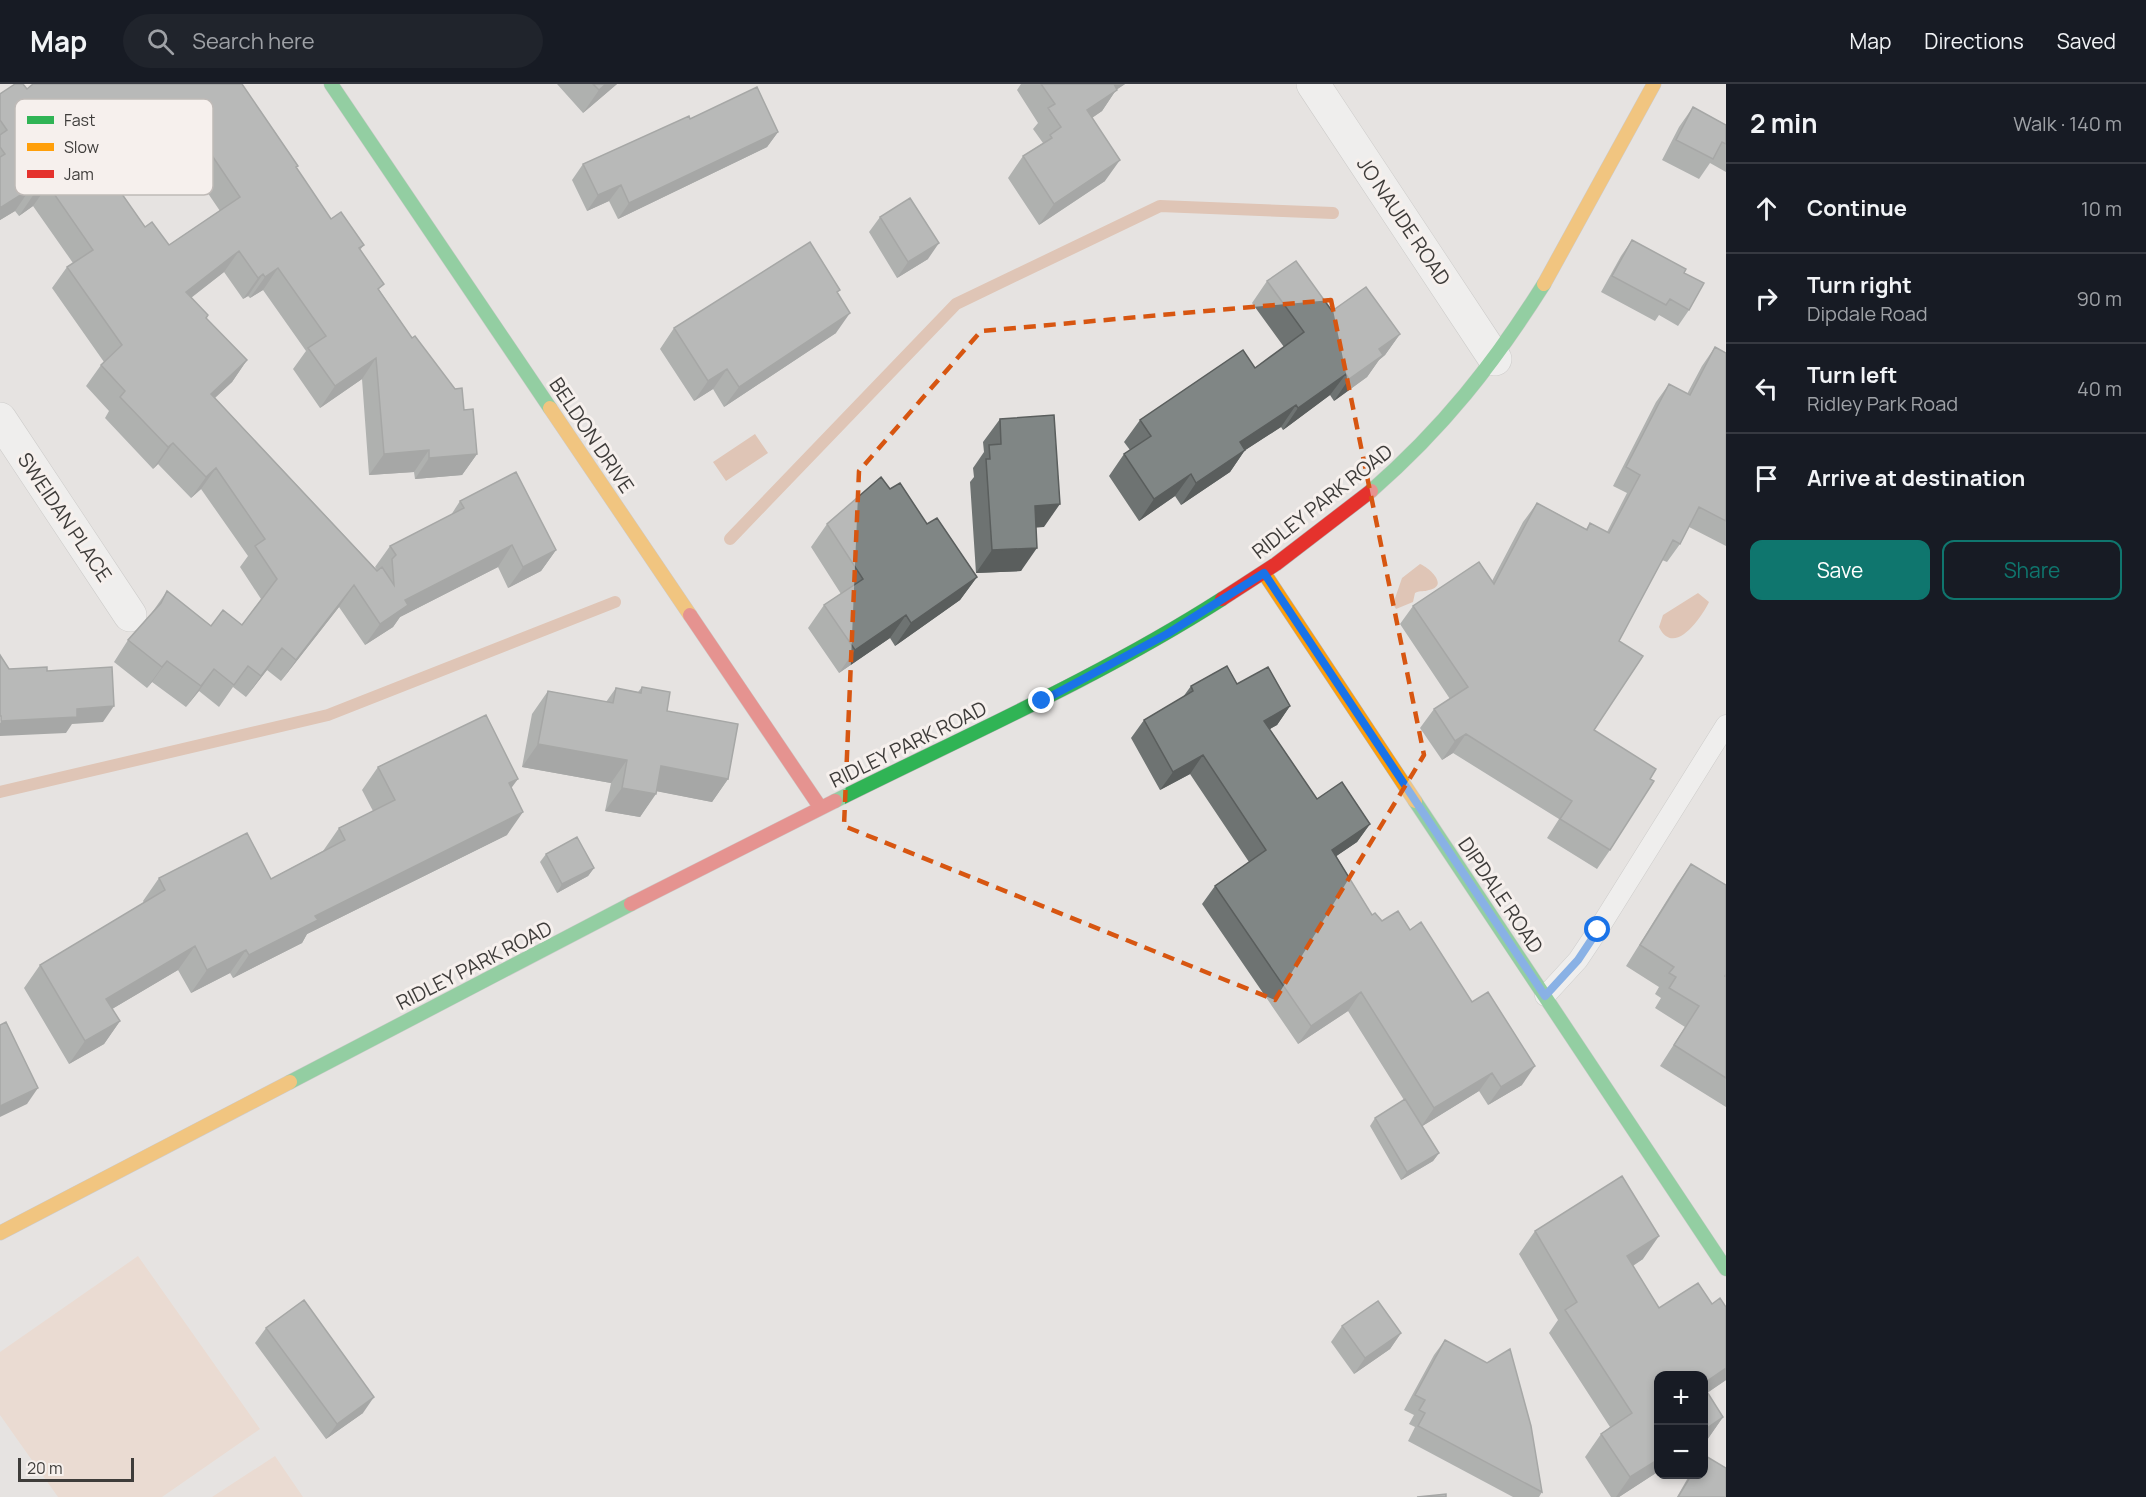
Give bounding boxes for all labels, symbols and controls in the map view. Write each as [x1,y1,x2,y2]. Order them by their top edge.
search box [123,14,543,68]
text: Map [30,22,87,60]
icon: search [144,25,177,58]
text: Search here [192,26,315,56]
text: Map [1850,27,1891,55]
text: Directions [1924,27,2024,55]
text: Saved [2057,27,2116,55]
legend [15,99,213,195]
text: 2 min [1750,105,1818,141]
text: Fast [64,109,95,131]
text: Walk · 140 m [2013,110,2122,137]
text: Slow [64,136,99,158]
street label: JO NAUDE ROAD [1351,152,1457,290]
text: Jam [64,163,94,185]
icon: ahead [1750,192,1783,225]
text: Continue [1807,193,1907,223]
text: 10 m [2081,195,2122,222]
text: Turn right [1807,270,1912,300]
icon: right [1750,282,1783,315]
text: 90 m [2076,285,2122,312]
text: Dipdale Road [1807,300,1928,327]
text: Turn left [1807,360,1897,390]
street label: BELDON DRIVE [543,372,641,498]
icon: left [1750,372,1783,405]
text: 40 m [2077,375,2122,402]
text: Ridley Park Road [1807,390,1958,417]
street label: RIDLEY PARK ROAD [1246,438,1398,564]
street label: SWEIDAN PLACE [12,447,118,587]
icon: arrive [1750,462,1783,495]
text: Arrive at destination [1807,463,2025,493]
button: Save [1750,540,1930,600]
button: Share [1942,540,2122,600]
route end [1028,687,1054,713]
street label: RIDLEY PARK ROAD [825,694,991,794]
street label: DIPDALE ROAD [1452,832,1550,958]
street label: RIDLEY PARK ROAD [392,914,556,1016]
route start [1584,916,1610,942]
map controls [1654,1371,1708,1479]
button: + [1654,1371,1708,1425]
button: − [1654,1425,1708,1479]
scale bar [18,1455,134,1482]
text: 20 m [27,1457,63,1479]

